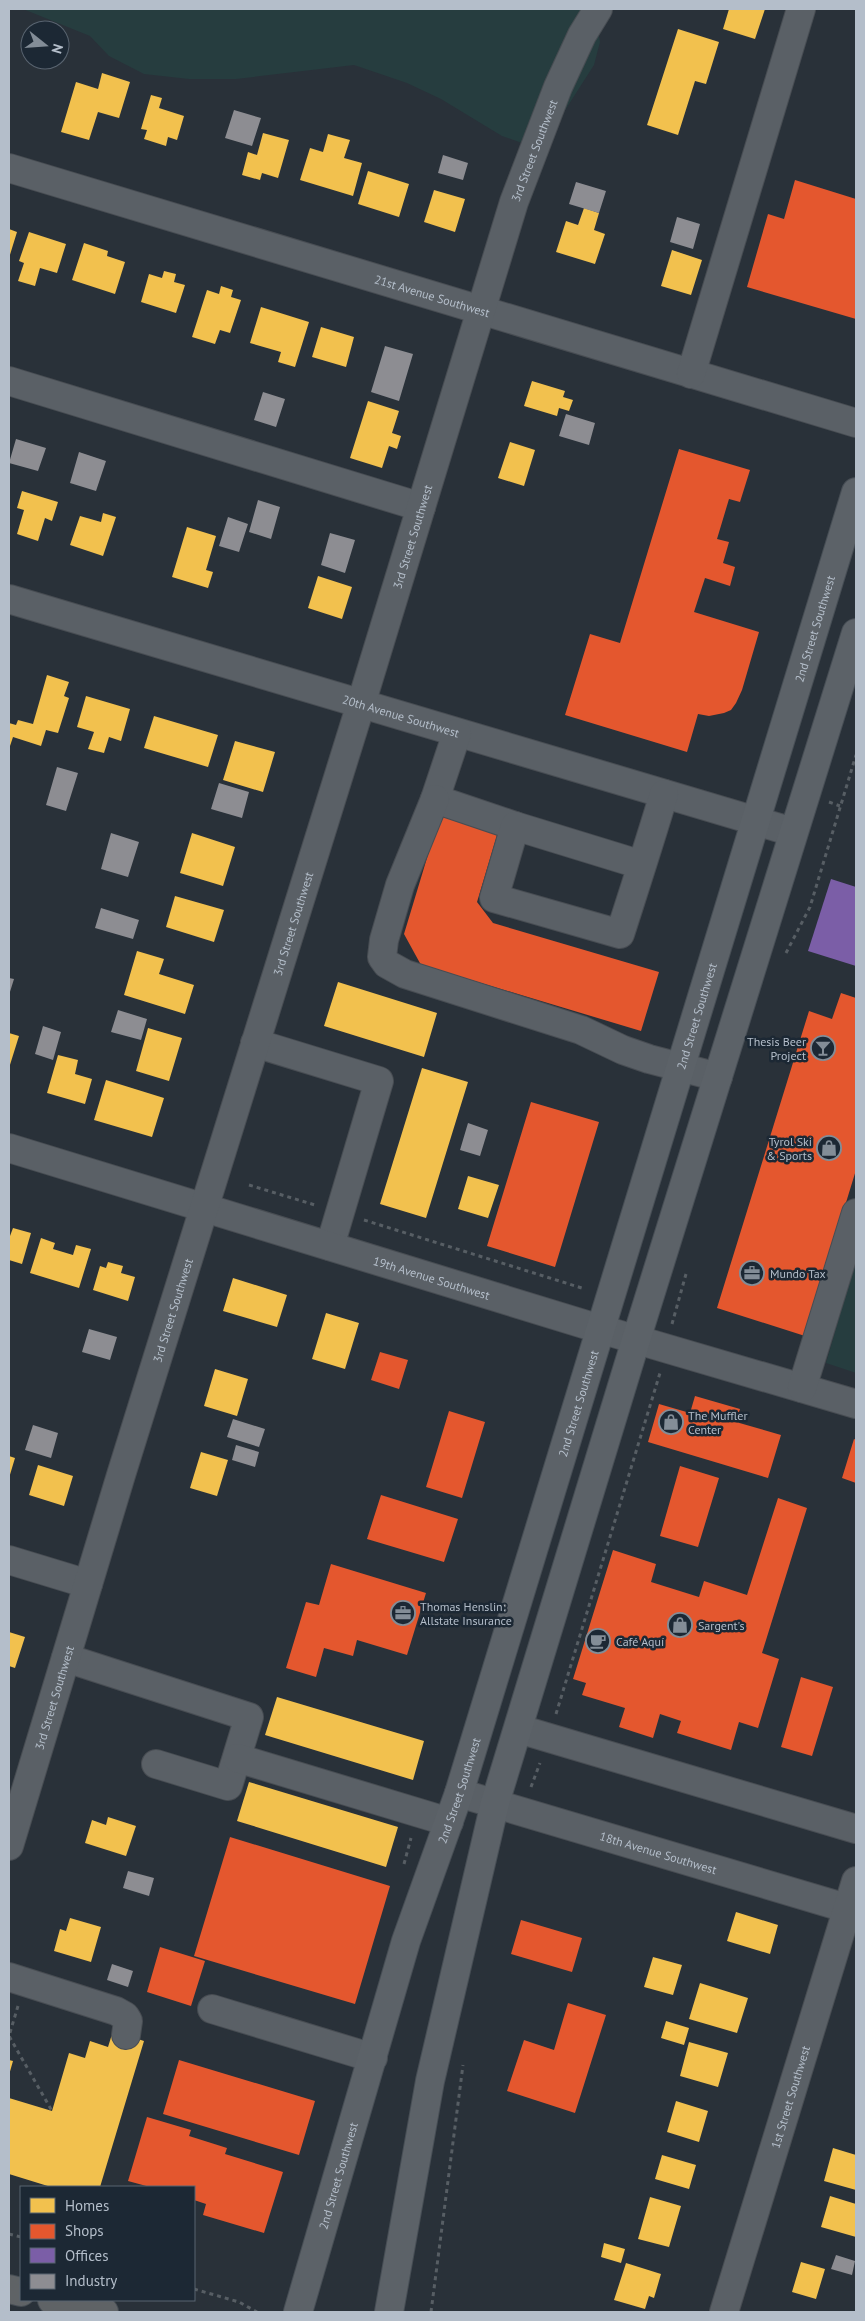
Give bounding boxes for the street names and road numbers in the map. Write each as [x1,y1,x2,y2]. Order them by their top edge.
street label: 3rd Street Southwest [507,97,560,204]
street label: 21st Avenue Southwest [373,271,492,320]
street label: 3rd Street Southwest [389,483,435,591]
street label: 2nd Street Southwest [791,574,838,684]
street label: 20th Avenue Southwest [341,691,461,740]
street label: 3rd Street Southwest [269,870,316,977]
street label: 2nd Street Southwest [673,961,719,1071]
street label: 19th Avenue Southwest [371,1253,492,1302]
street label: 3rd Street Southwest [149,1256,195,1364]
street label: 2nd Street Southwest [555,1348,601,1458]
street label: 3rd Street Southwest [31,1644,77,1752]
street label: 2nd Street Southwest [434,1736,483,1845]
street label: 18th Avenue Southwest [598,1828,719,1877]
street label: 1st Street Southwest [767,2044,813,2150]
street label: 2nd Street Southwest [315,2120,360,2231]

